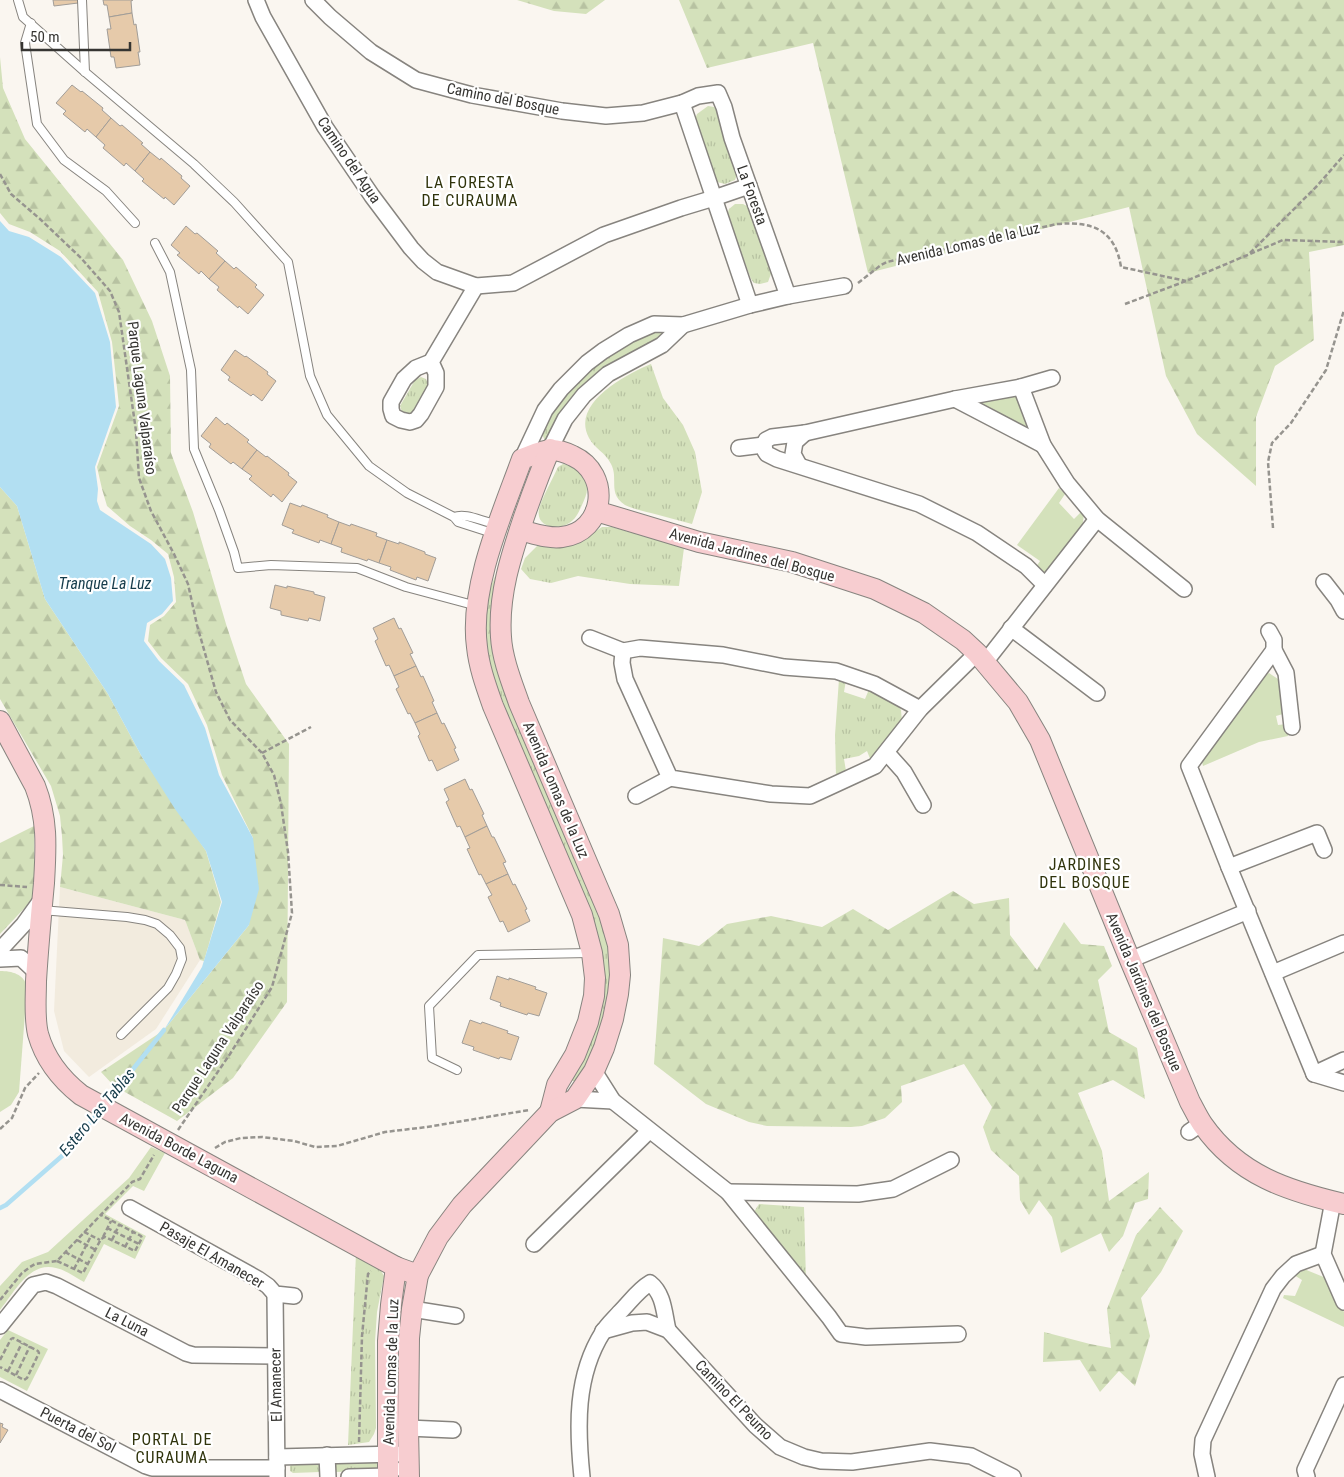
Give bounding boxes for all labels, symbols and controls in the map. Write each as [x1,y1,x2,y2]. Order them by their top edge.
scale bar [22,20,130,52]
text: 50 m [30,28,60,46]
street label: Camino del Bosque [445,79,561,119]
street label: Camino del Agua [313,113,385,207]
street label: La Foresta [733,163,771,227]
district label: LA FORESTA DE CURAUMA [422,173,518,210]
street label: Avenida Lomas de la Luz [895,219,1041,269]
street label: Parque Laguna Valparaíso [124,320,160,476]
street label: Avenida Jardines del Bosque [667,524,837,586]
water label: Tranque La Luz [59,574,152,593]
street label: Avenida Lomas de la Luz [519,719,593,861]
district label: JARDINES DEL BOSQUE [1039,855,1131,892]
street label: Avenida Jardines del Bosque [1102,910,1186,1074]
street label: Parque Laguna Valparaíso [168,977,268,1117]
water label: Estero Las Tablas [55,1064,139,1160]
street label: Avenida Borde Laguna [117,1109,241,1187]
street label: Pasaje El Amanecer [157,1218,268,1292]
street label: Avenida Lomas de la Luz [379,1298,403,1446]
street label: La Luna [102,1303,152,1341]
street label: El Amanecer [266,1347,286,1422]
street label: Camino El Peumo [691,1356,777,1444]
street label: Puerta del Sol [37,1403,119,1457]
district label: PORTAL DE CURAUMA [132,1430,212,1467]

